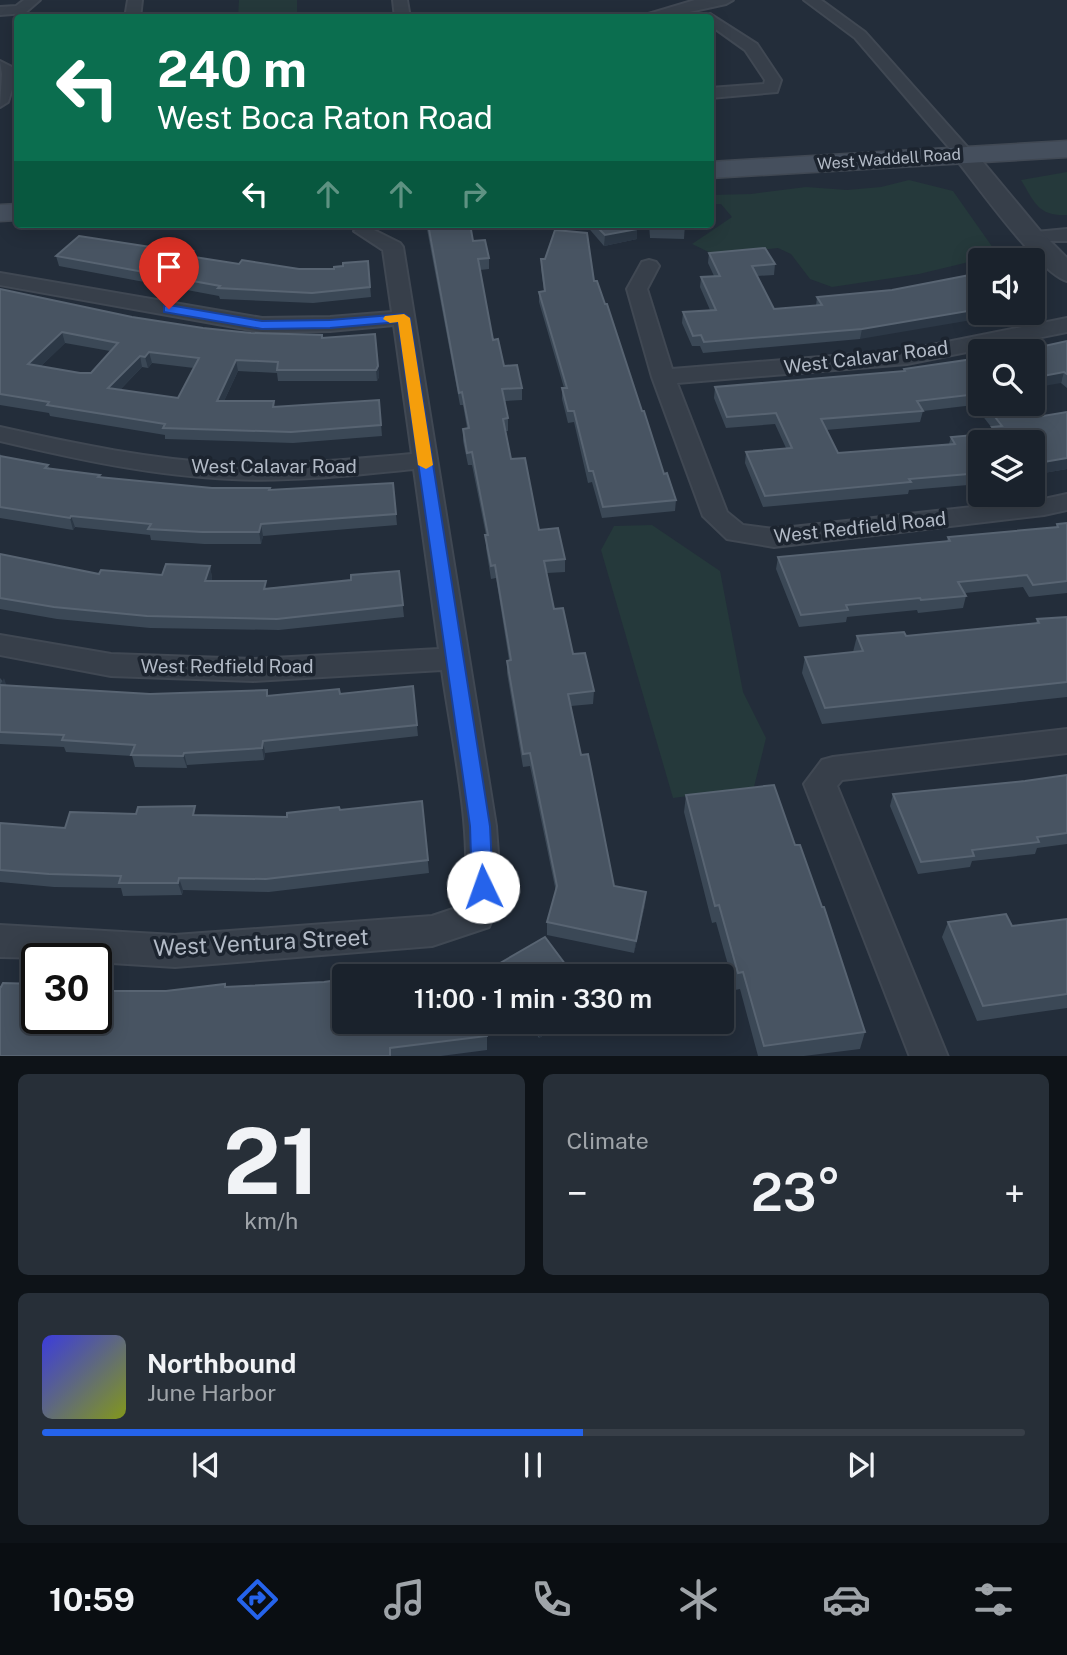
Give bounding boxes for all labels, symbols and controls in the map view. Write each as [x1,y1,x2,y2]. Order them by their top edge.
text: 240 m [157,40,307,98]
icon: left [42,42,133,133]
text: West Boca Raton Road [157,99,493,136]
street label: West Waddell Road [817,145,961,173]
icon: left [236,175,274,213]
icon: ahead [309,175,347,213]
icon: ahead [382,175,420,213]
icon: right [455,175,493,213]
pin [139,237,199,309]
icon: arrive [150,248,188,286]
map controls [968,248,1045,507]
button: sound [968,248,1045,325]
street label: West Calavar Road [782,336,950,378]
button: search [968,339,1045,416]
button: layers [968,430,1045,507]
street label: West Calavar Road [191,455,357,477]
street label: West Redfield Road [773,507,947,547]
street label: West Redfield Road [140,655,314,677]
position arrow [446,850,520,924]
street label: West Ventura Street [153,923,369,961]
speed limit sign: 30 [21,943,112,1034]
text: 11:00 · 1 min · 330 m [414,983,652,1014]
text: 21 [223,1108,320,1214]
text: Climate [567,1127,649,1154]
text: 23° [751,1162,841,1223]
text: − [567,1171,588,1216]
text: + [1004,1171,1025,1216]
text: km/h [244,1207,298,1234]
text: Northbound [147,1348,296,1379]
text: June Harbor [147,1379,276,1406]
icon: previous [187,1446,225,1484]
icon: pause [514,1446,552,1484]
icon: next [842,1446,880,1484]
icon: directions [233,1575,282,1624]
icon: music [380,1575,429,1624]
icon: phone [527,1575,576,1624]
icon: climate [674,1575,723,1624]
icon: car [822,1575,871,1624]
icon: filters [969,1575,1018,1624]
text: 10:59 [49,1581,135,1618]

